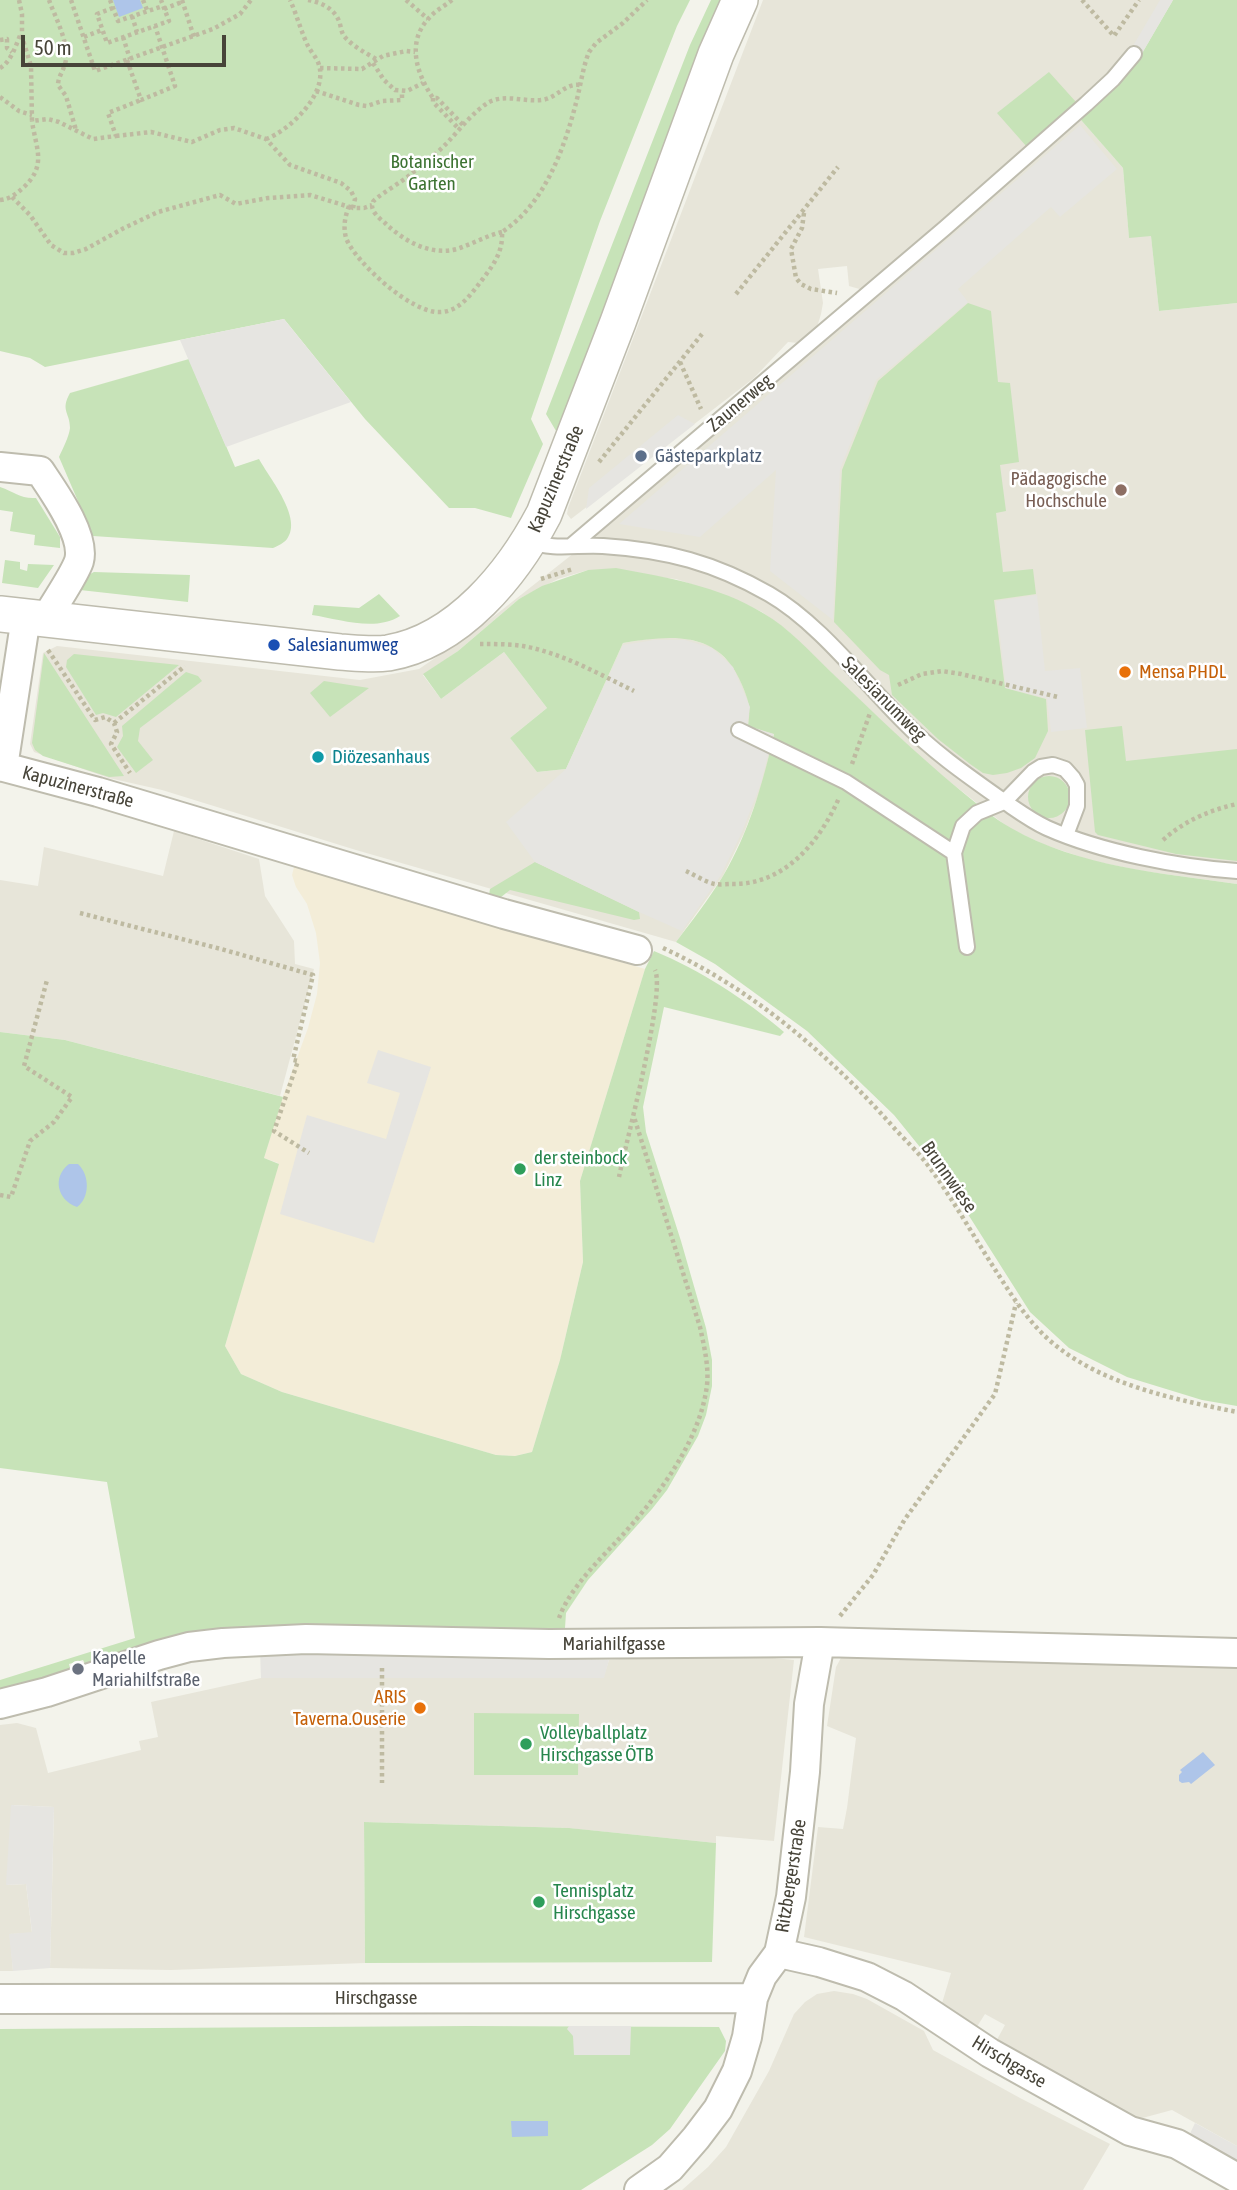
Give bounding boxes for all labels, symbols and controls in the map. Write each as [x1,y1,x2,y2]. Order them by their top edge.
scale bar [24,21,229,65]
text: 50 m [34,35,72,59]
park label: Botanischer Garten [390,151,474,195]
street label: Zaunerweg [703,369,777,437]
street label: Kapuzinerstraße [523,422,589,536]
place label: Gästeparkplatz [655,445,762,467]
marker: Gästeparkplatz [633,448,649,464]
place label: Pädagogische Hochschule [1011,468,1107,512]
marker: Pädagogische Hochschule [1113,482,1129,498]
place label: Salesianumweg [288,634,398,656]
marker: Salesianumweg [266,637,282,653]
street label: Salesianumweg [837,652,931,746]
place label: Mensa PHDL [1139,661,1226,683]
marker: Mensa PHDL [1117,664,1133,680]
place label: Diözesanhaus [332,746,430,768]
marker: Diözesanhaus [310,749,326,765]
street label: Kapuzinerstraße [20,761,136,813]
street label: Brunnwiese [916,1137,982,1217]
place label: der steinbock Linz [534,1147,627,1191]
marker: der steinbock Linz [512,1161,528,1177]
street label: Mariahilfgasse [563,1633,665,1655]
place label: Kapelle Mariahilfstraße [92,1647,200,1691]
marker: Kapelle Mariahilfstraße [70,1661,86,1677]
place label: ARIS Taverna.Ouserie [293,1686,406,1730]
marker: ARIS Taverna.Ouserie [412,1700,428,1716]
place label: Volleyballplatz Hirschgasse ÖTB [540,1722,653,1766]
marker: Volleyballplatz Hirschgasse ÖTB [518,1736,534,1752]
street label: Ritzbergerstraße [771,1818,811,1934]
place label: Tennisplatz Hirschgasse [553,1880,636,1924]
marker: Tennisplatz Hirschgasse [531,1894,547,1910]
street label: Hirschgasse [335,1987,417,2009]
street label: Hirschgasse [968,2031,1050,2093]

